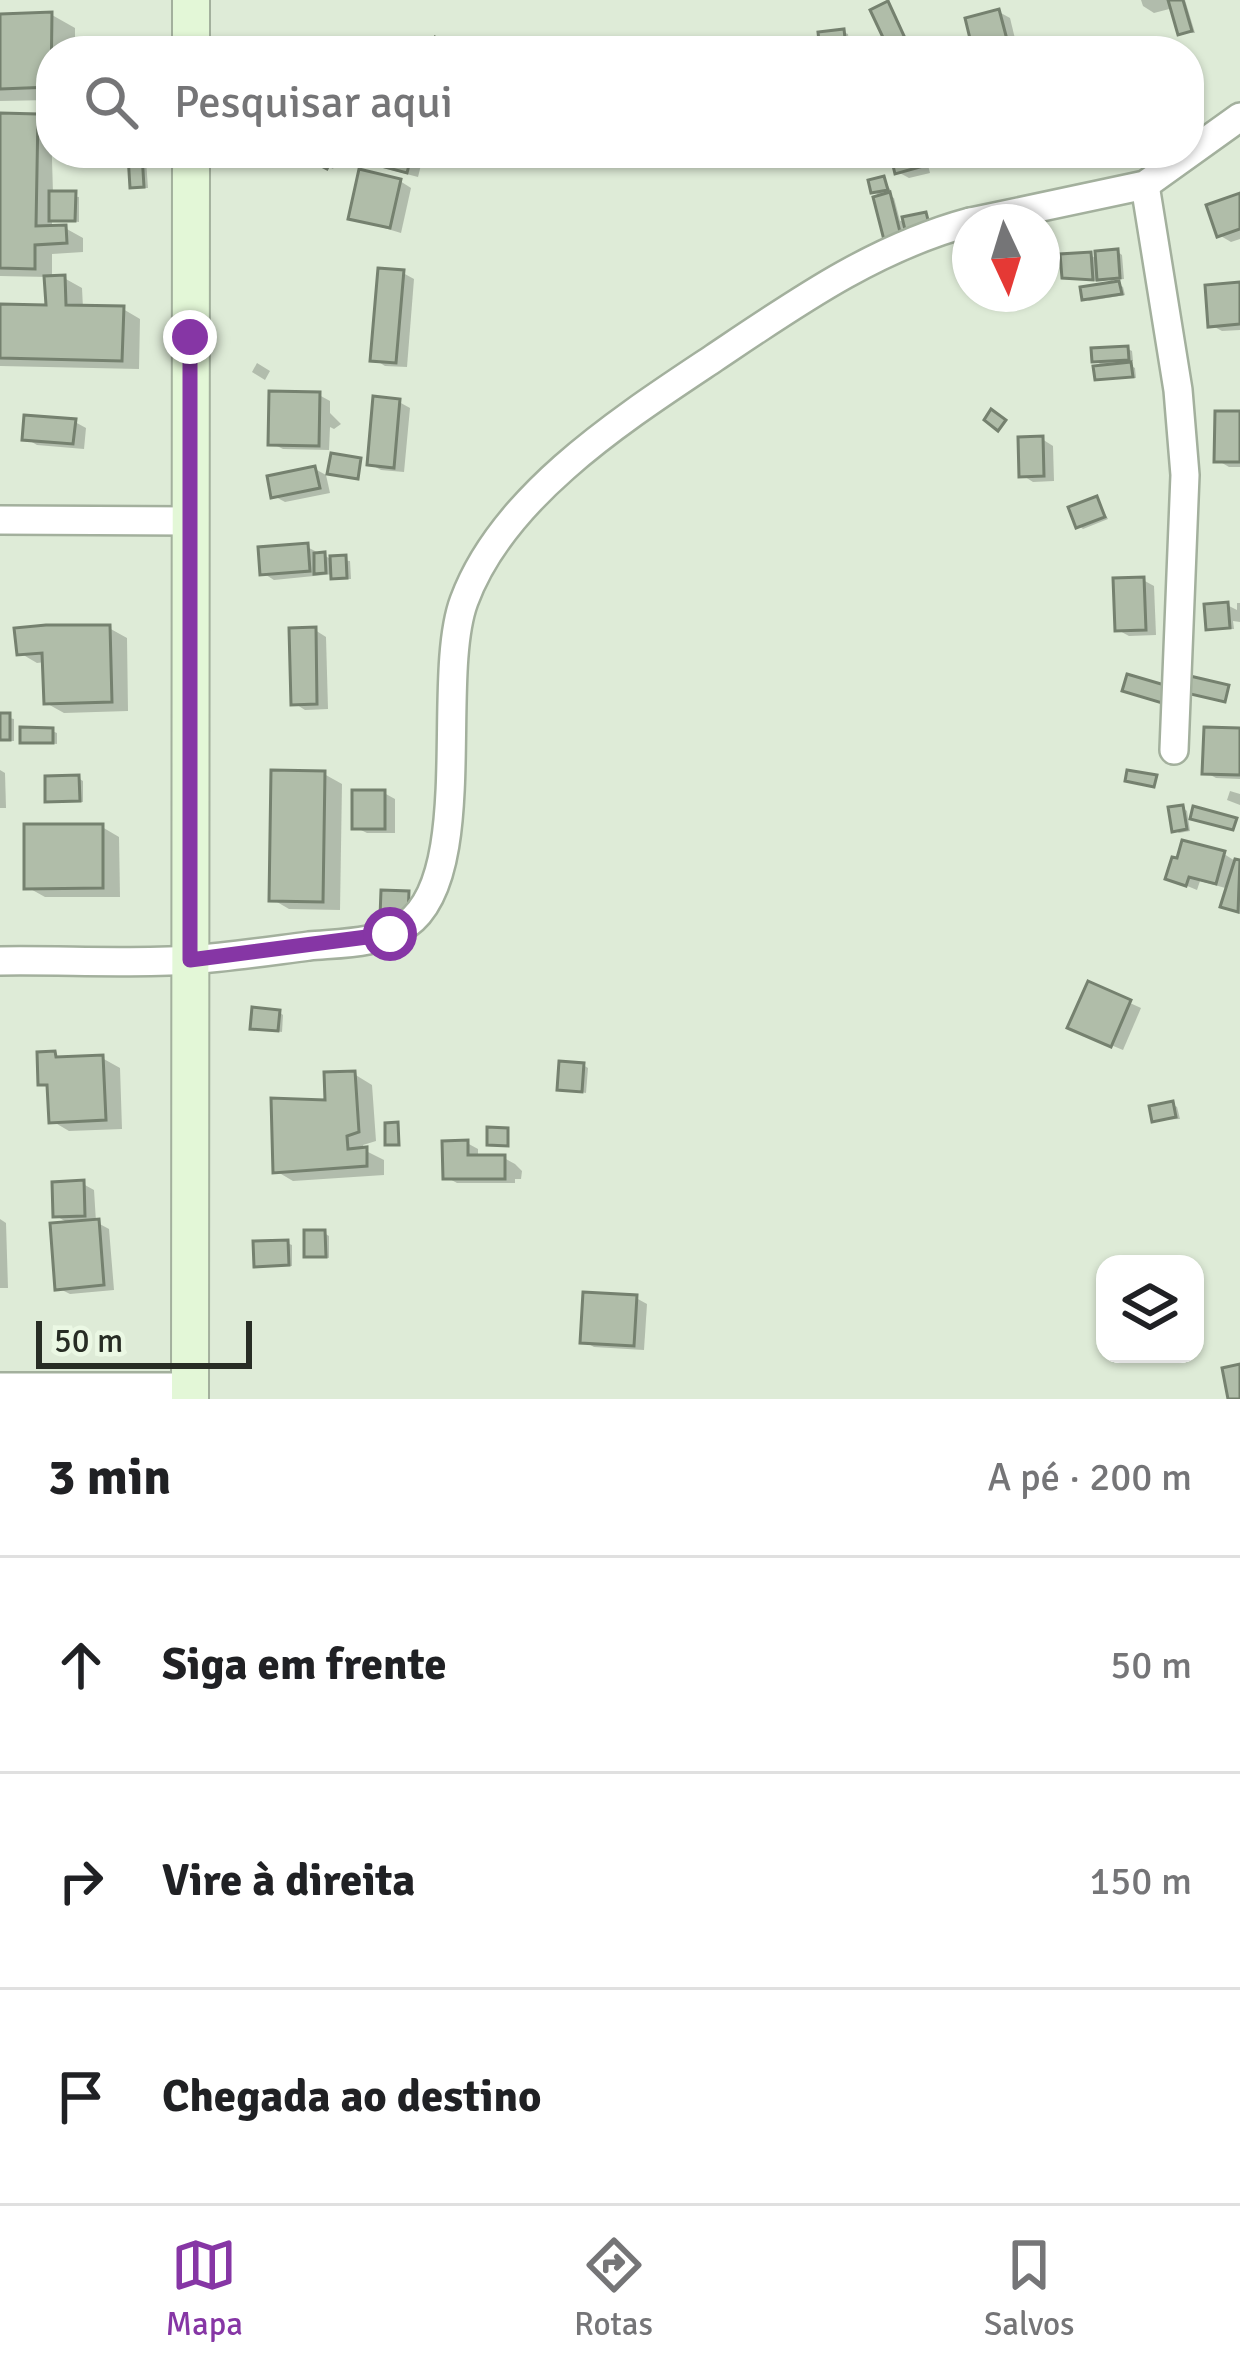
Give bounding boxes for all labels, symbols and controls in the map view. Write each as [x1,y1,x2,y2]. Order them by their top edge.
search box [36,36,1204,168]
icon: search [78,69,144,135]
text: Pesquisar aqui [174,75,453,130]
north arrow [952,204,1060,312]
route end [163,310,217,364]
route start [363,907,417,961]
map controls [1096,1255,1204,1363]
button: layers [1096,1255,1204,1363]
scale bar [36,1315,252,1368]
text: 50 m [54,1321,123,1362]
text: 3 min [48,1446,171,1509]
text: A pé · 200 m [988,1453,1192,1501]
icon: ahead [48,1632,114,1698]
text: Siga em frente [162,1637,447,1692]
text: 50 m [1110,1641,1192,1689]
icon: right [48,1848,114,1914]
text: Vire à direita [162,1853,415,1908]
text: 150 m [1089,1857,1192,1905]
icon: arrive [48,2064,114,2130]
text: Chegada ao destino [162,2069,542,2124]
tab: Mapa [165,2232,243,2345]
tab: Rotas [574,2232,653,2345]
tab: Salvos [984,2232,1075,2345]

